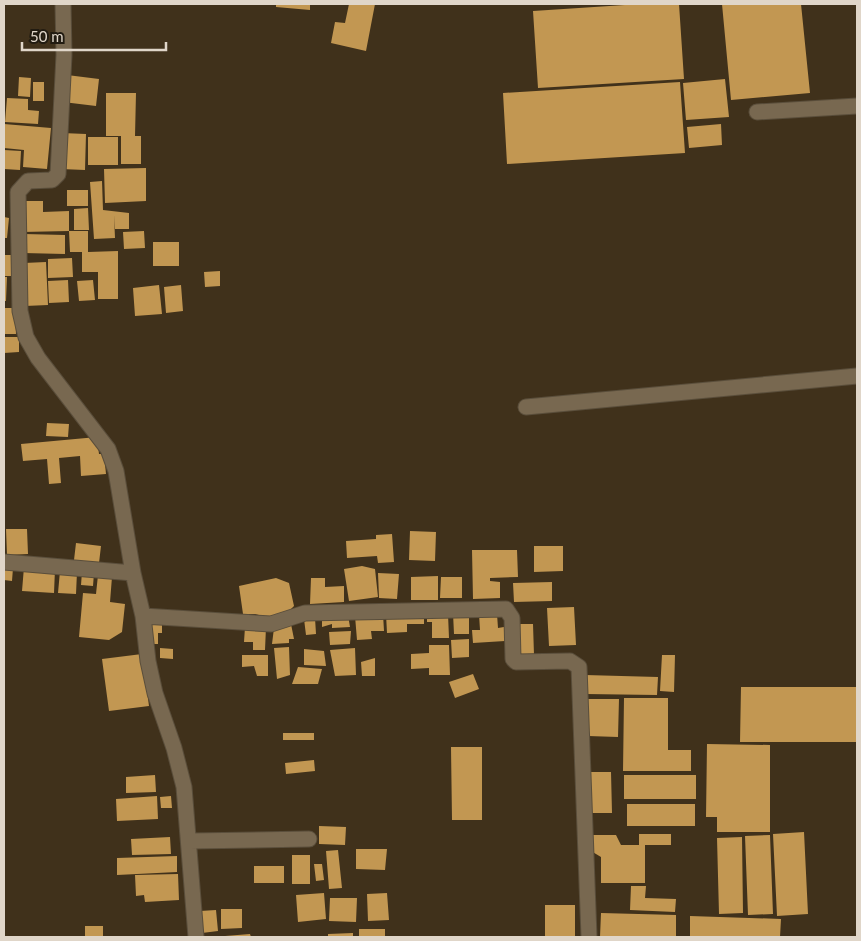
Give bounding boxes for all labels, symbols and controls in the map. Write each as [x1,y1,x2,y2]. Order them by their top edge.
scale bar [22,20,166,52]
text: 50 m [30,27,64,45]

